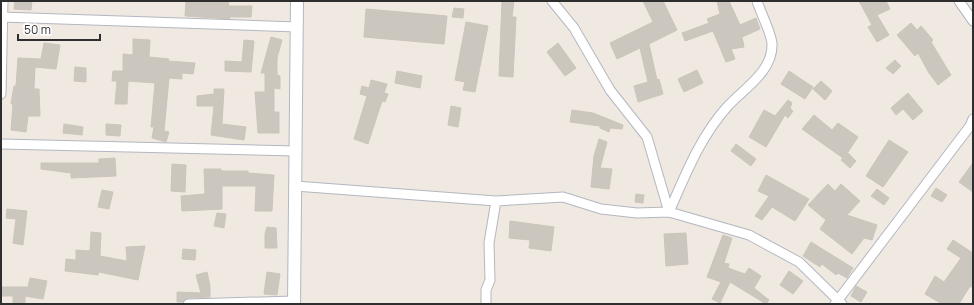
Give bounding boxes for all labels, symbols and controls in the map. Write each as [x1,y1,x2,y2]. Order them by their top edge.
scale bar [18,16,100,42]
text: 50 m [24,21,51,38]

